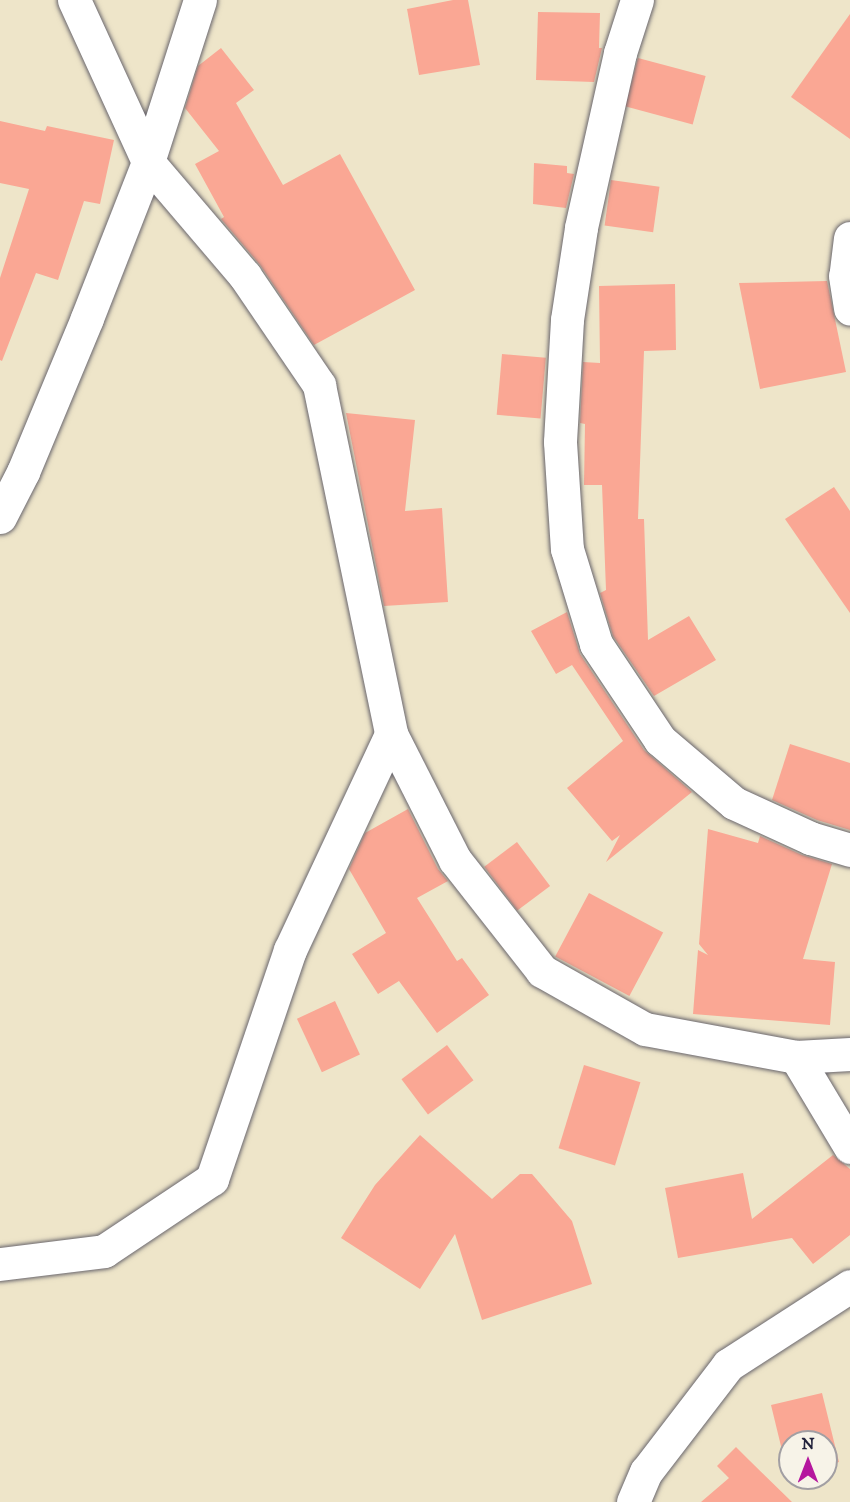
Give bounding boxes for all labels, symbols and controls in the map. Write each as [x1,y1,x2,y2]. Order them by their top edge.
north arrow [778,1430,838,1490]
text: N [801,1434,815,1454]

